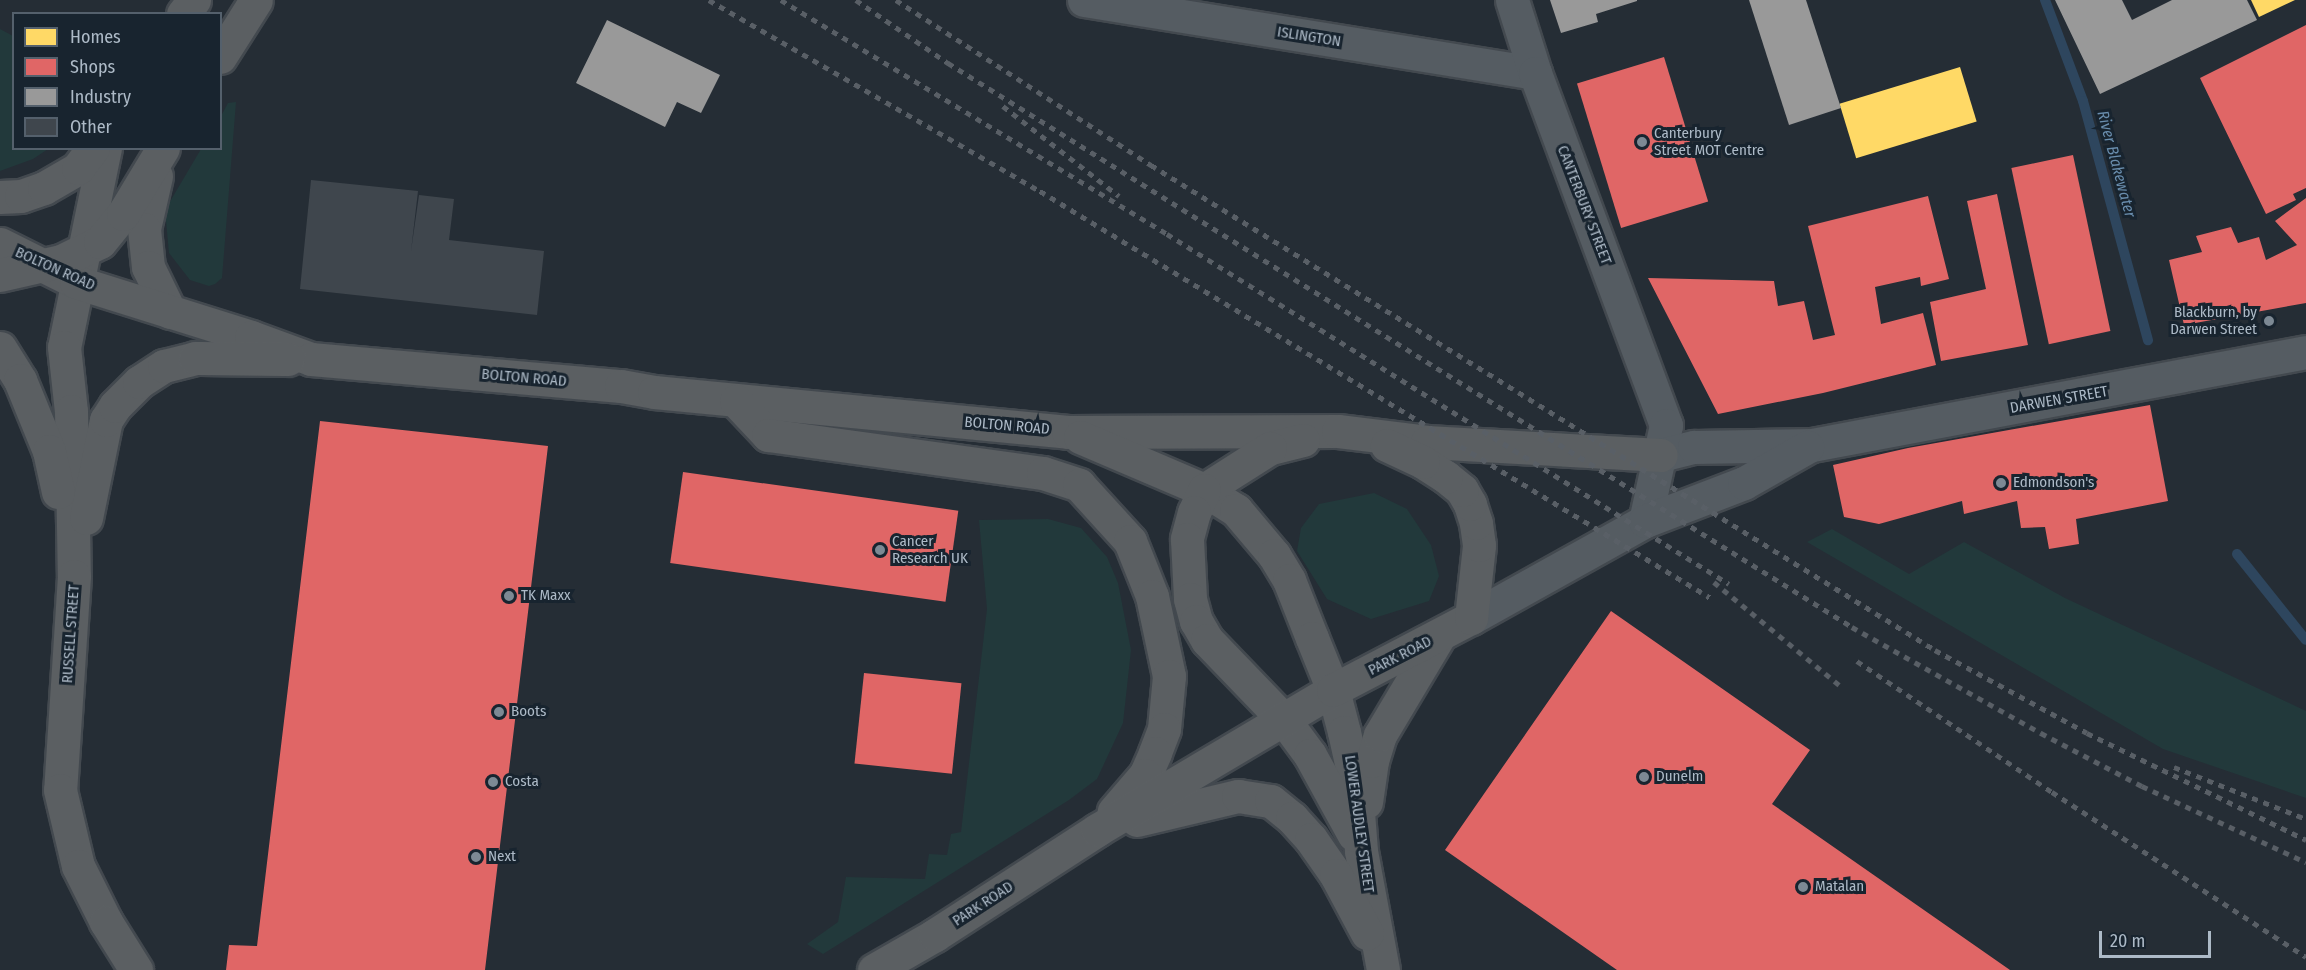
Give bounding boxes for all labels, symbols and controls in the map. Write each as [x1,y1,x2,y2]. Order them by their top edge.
legend [12,12,222,150]
street label: ISLINGTON [1276,23,1342,51]
text: Homes [70,26,121,48]
text: Shops [70,56,115,78]
text: Industry [70,86,131,108]
water label: River Blakewater [2093,108,2139,220]
text: Other [70,116,112,138]
place label: Canterbury Street MOT Centre [1654,124,1764,159]
marker: Canterbury Street MOT Centre [1635,135,1649,149]
street label: CANTERBURY STREET [1553,143,1615,267]
street label: BOLTON ROAD [12,243,98,295]
place label: Blackburn, by Darwen Street [2170,303,2257,338]
marker: Blackburn, by Darwen Street [2262,314,2276,328]
street label: BOLTON ROAD [481,365,567,391]
street label: DARWEN STREET [2009,383,2109,417]
street label: BOLTON ROAD [964,413,1050,439]
place label: Edmondson's [2013,474,2094,492]
marker: Edmondson's [1994,476,2008,490]
place label: Cancer Research UK [892,532,968,567]
marker: Cancer Research UK [873,543,887,557]
street label: RUSSELL STREET [59,584,83,684]
place label: TK Maxx [521,587,571,605]
marker: TK Maxx [502,589,516,603]
street label: PARK ROAD [1365,632,1435,680]
place label: Boots [511,703,546,721]
marker: Boots [492,705,506,719]
street label: LOWER AUDLEY STREET [1340,754,1378,894]
place label: Dunelm [1656,768,1703,786]
marker: Dunelm [1637,770,1651,784]
place label: Costa [505,773,539,791]
marker: Costa [486,775,500,789]
place label: Next [488,848,516,866]
marker: Next [469,850,483,864]
street label: PARK ROAD [949,878,1017,930]
place label: Matalan [1815,878,1864,896]
marker: Matalan [1796,880,1810,894]
scale bar [2102,919,2214,957]
text: 20 m [2110,930,2145,952]

